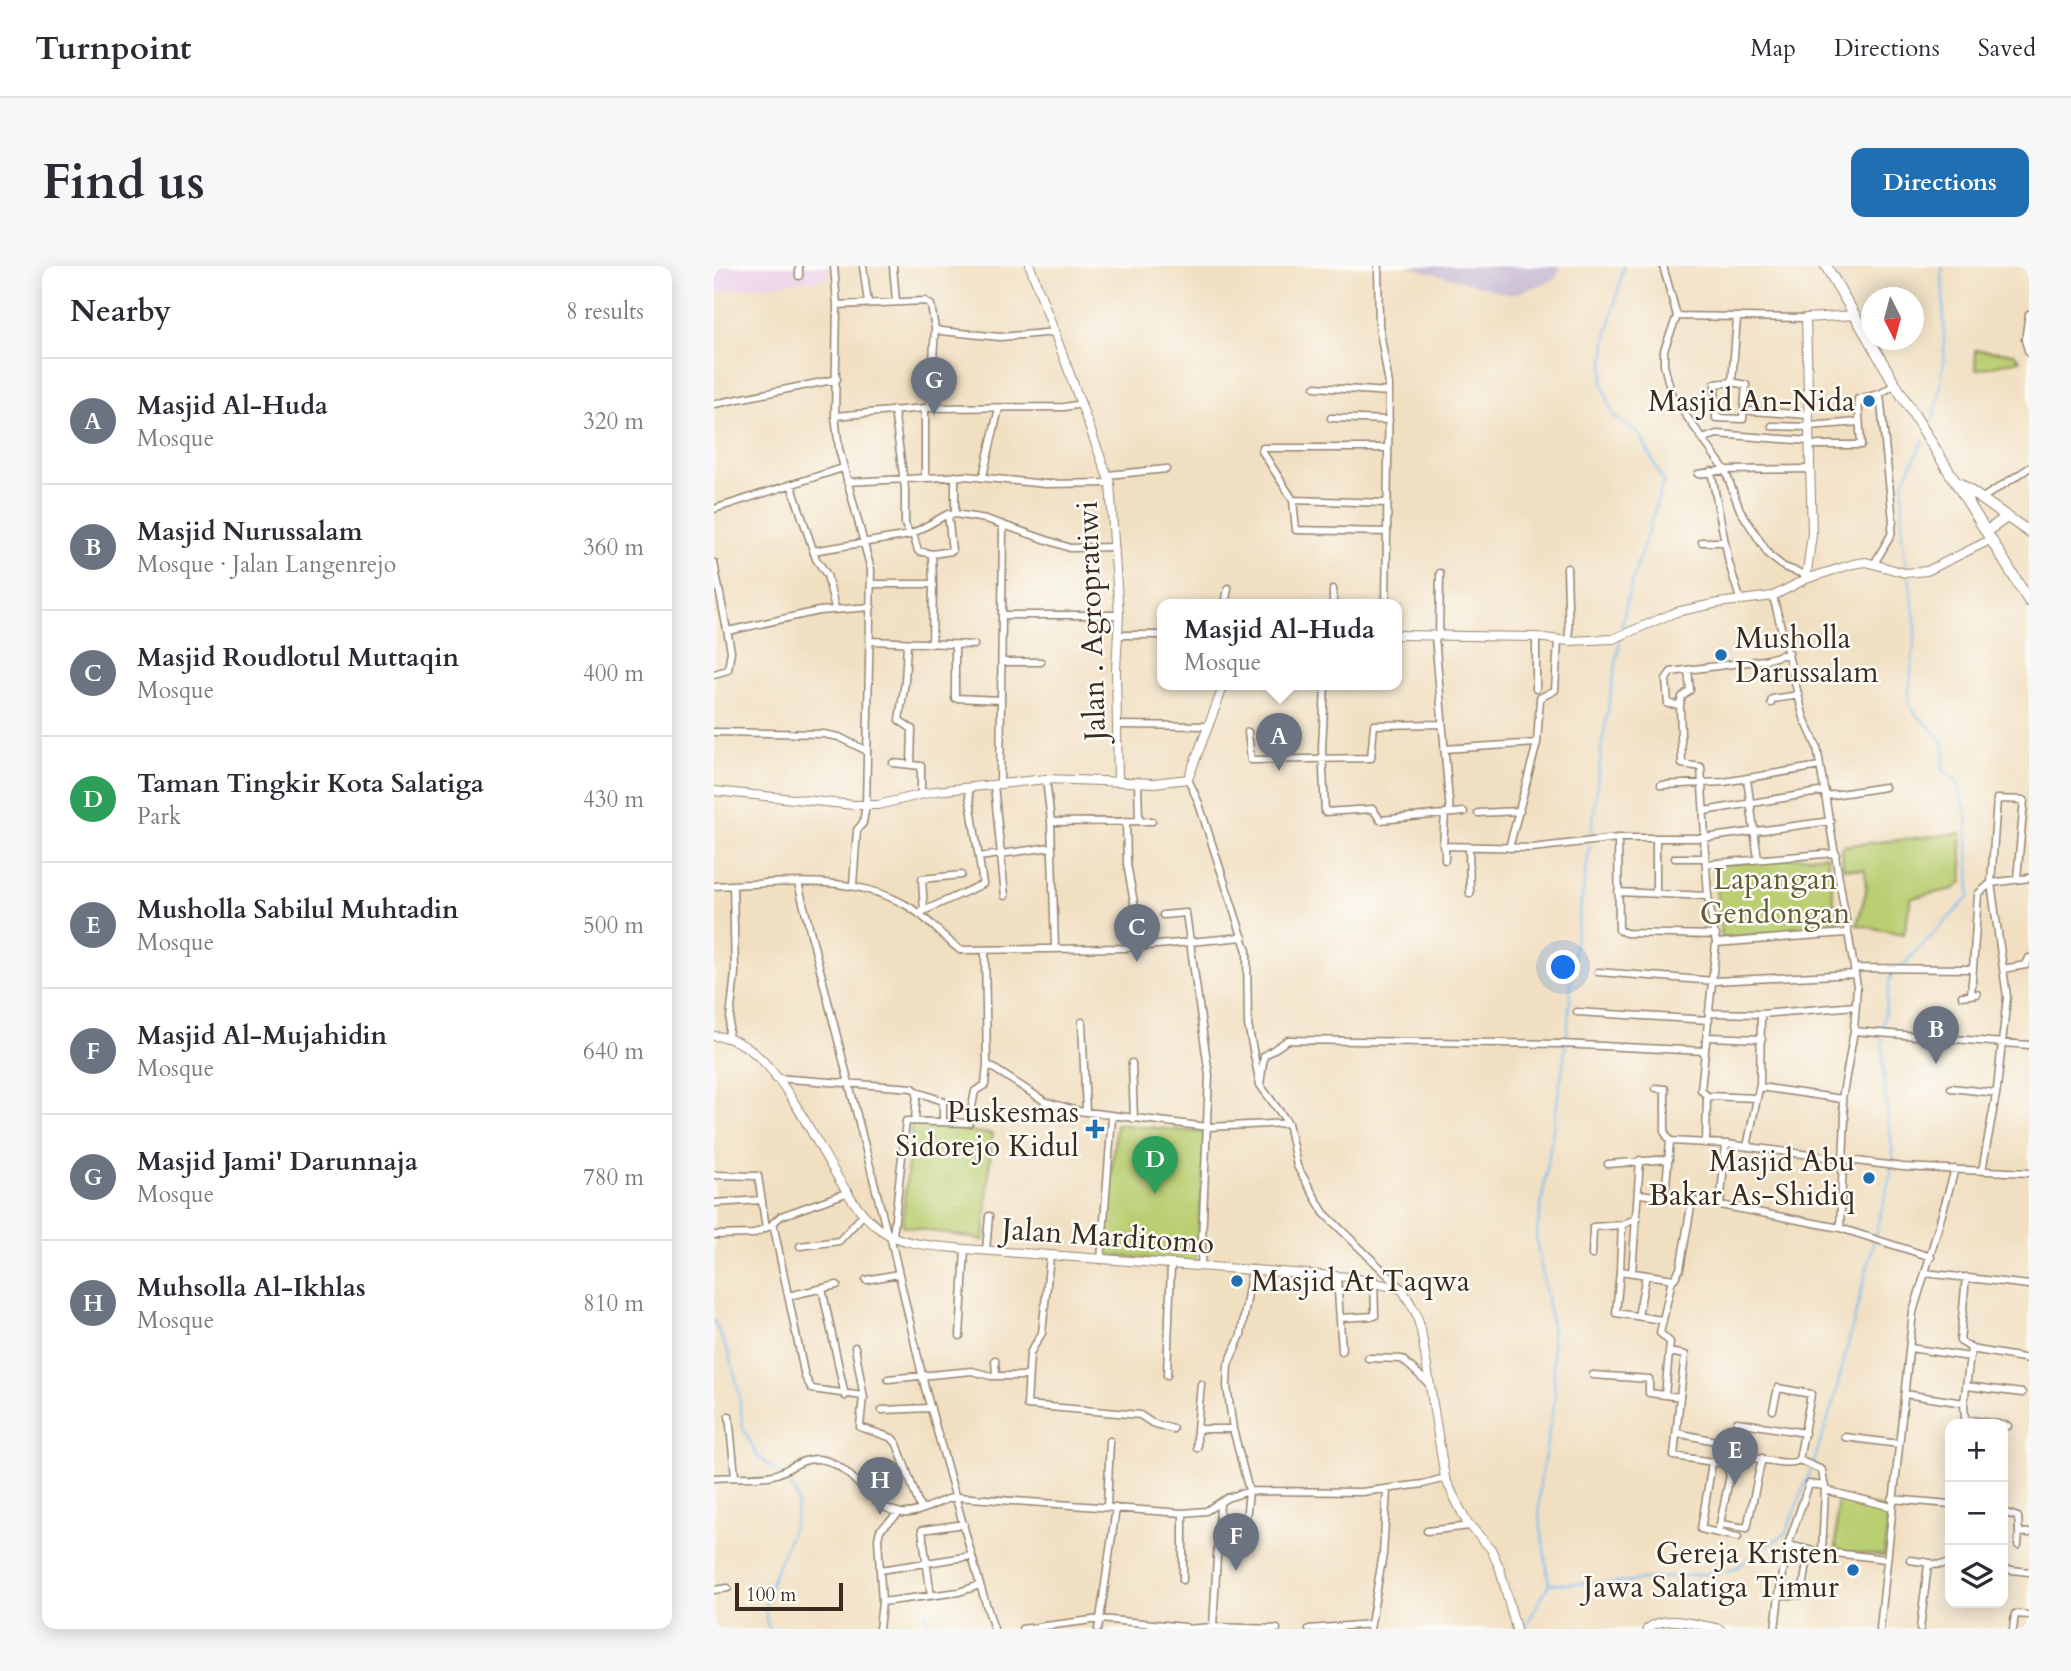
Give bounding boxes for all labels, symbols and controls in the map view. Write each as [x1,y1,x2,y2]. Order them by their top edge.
text: Turnpoint [35,26,191,71]
text: Map [1750,32,1796,65]
text: Directions [1834,32,1940,65]
text: Saved [1978,32,2036,65]
button: Directions [1851,148,2029,217]
text: Find us [42,149,205,216]
north arrow [1861,287,1924,350]
text: Nearby [70,291,171,332]
text: 8 results [566,296,644,327]
pin: G [911,357,957,415]
place label: Masjid An-Nida [1648,381,1855,422]
text: Masjid Al-Huda [137,388,328,423]
marker: Masjid An-Nida [1861,393,1877,409]
text: A [84,406,102,437]
text: 320 m [583,406,644,437]
text: Mosque [137,423,214,454]
street label: Jalan . Agropratiwi [1067,500,1116,746]
text: Masjid Nurussalam [137,514,363,549]
text: B [85,532,101,563]
text: 360 m [583,532,644,563]
text: Mosque · Jalan Langenrejo [137,549,396,580]
popup [1157,599,1402,690]
text: Masjid Al-Huda [1184,612,1375,647]
place label: Musholla Darussalam [1735,618,1879,693]
text: Masjid Roudlotul Muttaqin [137,640,459,675]
text: Mosque [1184,647,1261,678]
marker: Musholla Darussalam [1713,647,1729,663]
text: C [84,658,102,689]
text: 400 m [583,658,644,689]
text: Mosque [137,675,214,706]
pin: A [1256,713,1302,771]
text: Taman Tingkir Kota Salatiga [137,766,484,801]
text: D [83,784,103,815]
text: 430 m [583,784,644,815]
text: Park [137,801,181,832]
park label: Lapangan Gendongan [1700,859,1850,934]
text: Musholla Sabilul Muhtadin [137,892,459,927]
pin: C [1114,904,1160,962]
text: E [86,910,100,941]
text: 500 m [583,910,644,941]
text: Mosque [137,927,214,958]
your location [1546,950,1580,984]
pin: B [1913,1006,1959,1064]
text: Masjid Al-Mujahidin [137,1018,387,1053]
text: F [86,1036,100,1067]
text: 640 m [583,1036,644,1067]
text: Mosque [137,1053,214,1084]
place label: Puskesmas Sidorejo Kidul [895,1092,1079,1167]
marker: Puskesmas Sidorejo Kidul [1085,1119,1105,1139]
pin: D [1132,1136,1178,1194]
place label: Masjid Abu Bakar As-Shidiq [1648,1141,1855,1216]
text: Masjid Jami' Darunnaja [137,1144,418,1179]
text: G [84,1162,102,1193]
text: 780 m [583,1162,644,1193]
marker: Masjid Abu Bakar As-Shidiq [1861,1170,1877,1186]
text: Mosque [137,1179,214,1210]
street label: Jalan Marditomo [996,1208,1215,1264]
place label: Masjid At Taqwa [1251,1261,1470,1302]
text: Muhsolla Al-Ikhlas [137,1270,366,1305]
marker: Masjid At Taqwa [1229,1273,1245,1289]
text: H [83,1288,103,1319]
text: 810 m [583,1288,644,1319]
text: Mosque [137,1305,214,1336]
map controls [1945,1419,2008,1608]
button: + [1945,1419,2008,1482]
pin: E [1712,1427,1758,1485]
pin: H [857,1457,903,1515]
button: − [1945,1482,2008,1545]
pin: F [1213,1513,1259,1571]
place label: Gereja Kristen Jawa Salatiga Timur [1579,1533,1839,1608]
button: layers [1945,1545,2008,1608]
marker: Gereja Kristen Jawa Salatiga Timur [1845,1562,1861,1578]
scale bar [735,1580,844,1612]
text: 100 m [746,1582,796,1608]

